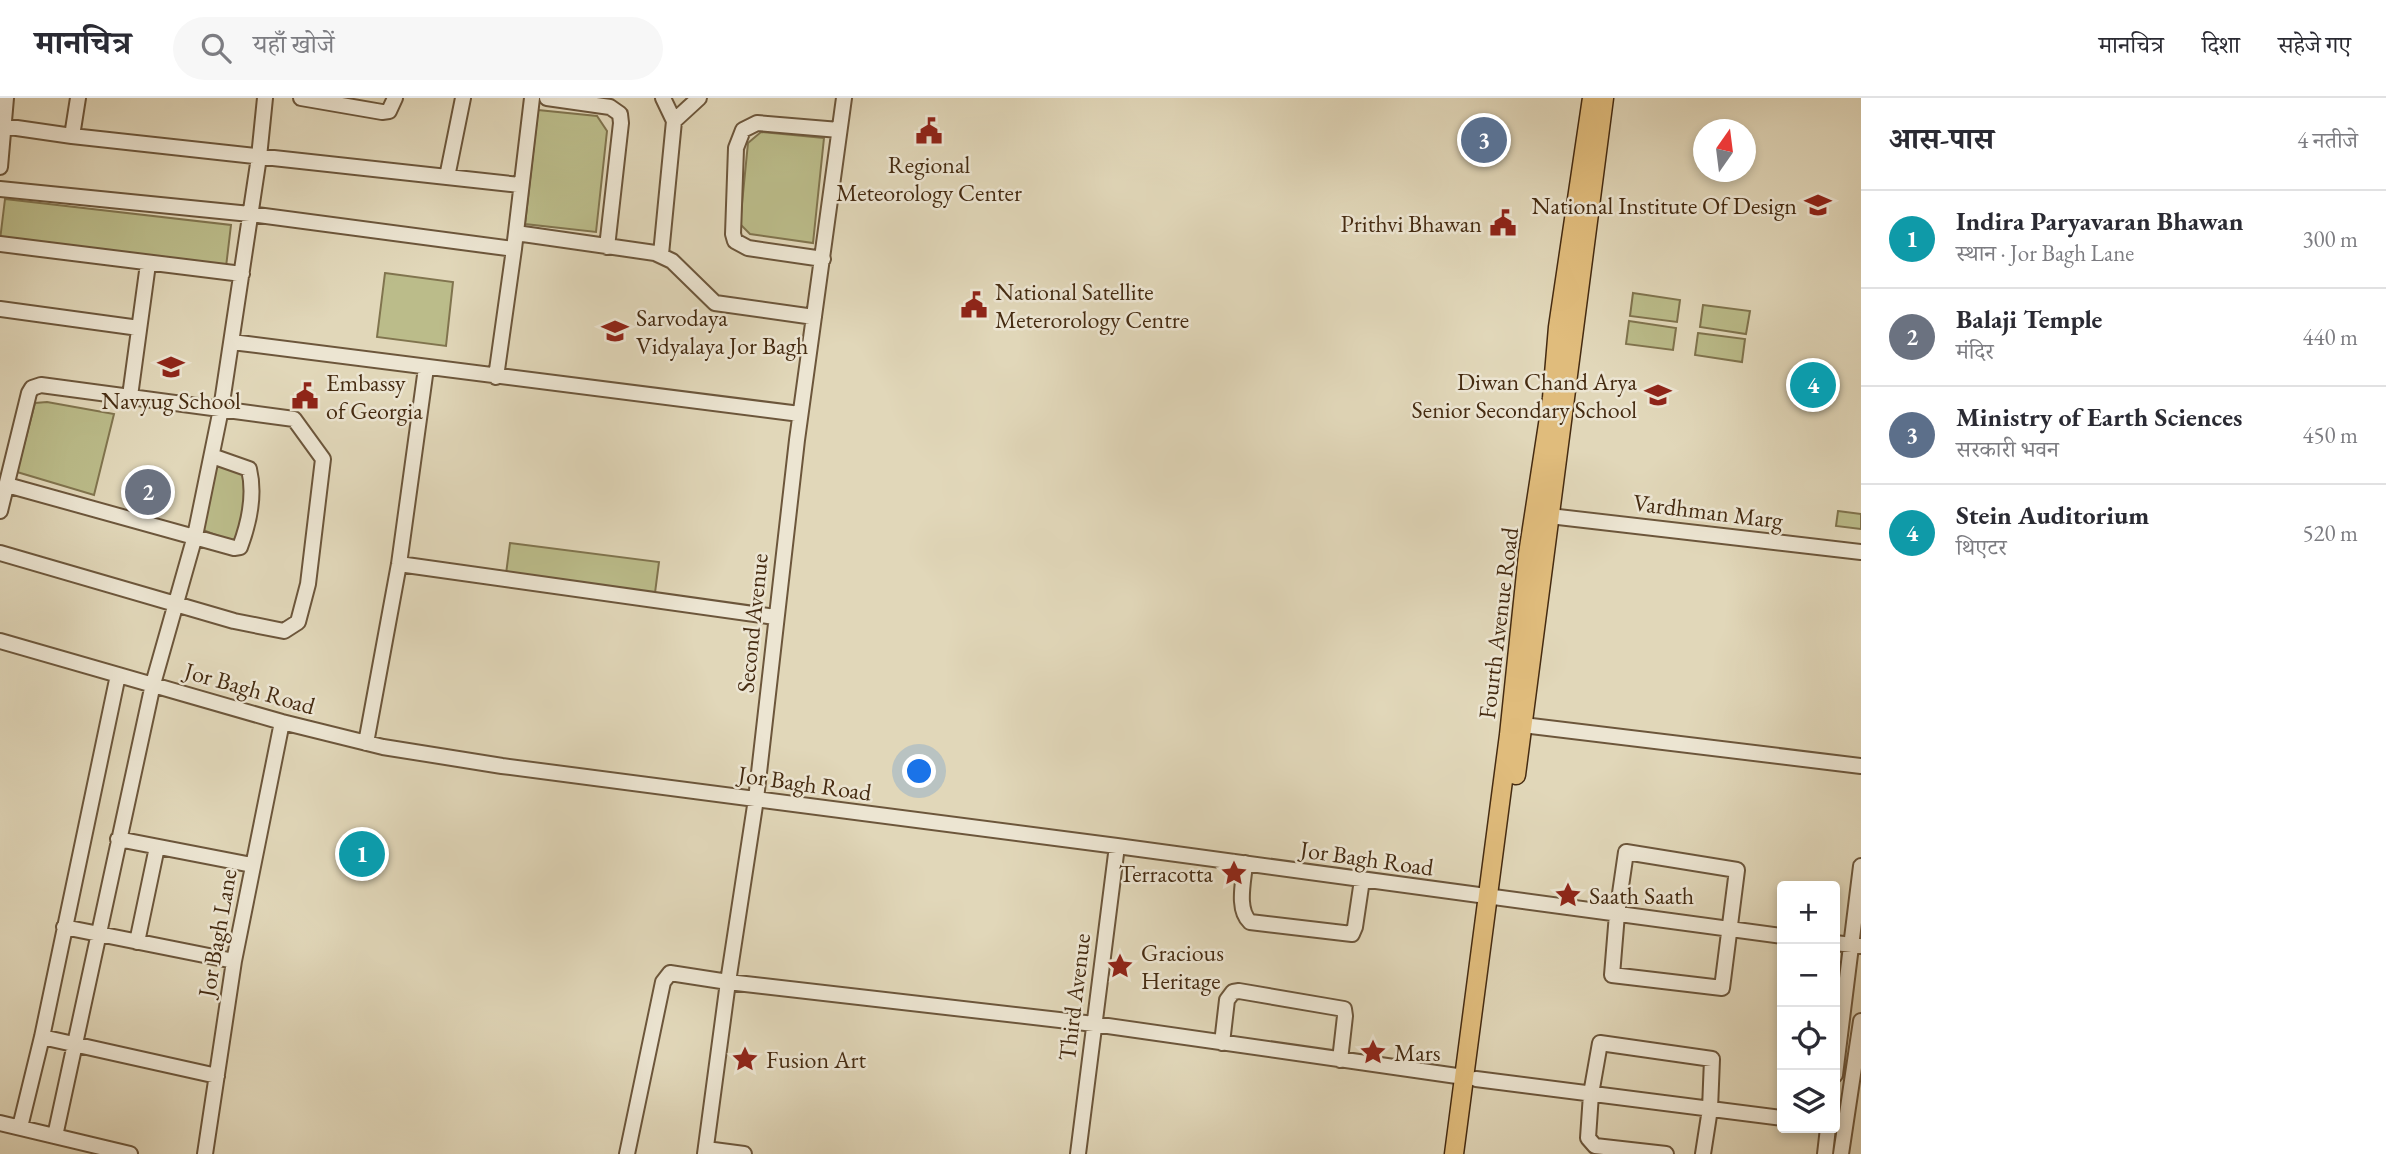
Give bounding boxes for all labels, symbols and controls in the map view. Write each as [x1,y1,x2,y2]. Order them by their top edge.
search box [173,17,663,80]
text: मानचित्र [35,21,131,64]
text: यहाँ खोजें [253,27,334,61]
icon: search [197,29,235,67]
text: मानचित्र [2099,29,2164,60]
text: दिशा [2202,29,2240,60]
text: सहेजे गए [2278,29,2351,60]
pin: 3 [1461,114,1507,166]
public building icon: Regional Meteorology Center [914,116,944,146]
north arrow [1693,119,1756,182]
text: आस-पास [1889,119,1994,158]
text: 4 नतीजे [2297,125,2358,155]
place label: Regional Meteorology Center [836,149,1022,208]
place label: National Institute Of Design [1531,190,1797,221]
school or university icon: National Institute Of Design [1803,190,1833,220]
text: Indira Paryavaran Bhawan [1956,204,2243,238]
place label: Prithvi Bhawan [1340,208,1482,239]
public building icon: Prithvi Bhawan [1488,208,1518,238]
text: 1 [1906,224,1918,254]
text: 300 m [2302,224,2358,254]
text: स्थान · Jor Bagh Lane [1956,238,2134,268]
place label: National Satellite Meterorology Centre [995,276,1189,335]
public building icon: National Satellite Meterorology Centre [959,290,989,320]
place label: Sarvodaya Vidyalaya Jor Bagh [636,302,808,361]
text: Balaji Temple [1956,302,2102,336]
school or university icon: Sarvodaya Vidyalaya Jor Bagh [600,316,630,346]
text: 2 [1906,322,1918,352]
text: 440 m [2302,322,2358,352]
text: मंदिर [1956,336,1994,366]
school or university icon: Navyug School [156,352,186,382]
pin: 4 [1790,359,1836,411]
place label: Diwan Chand Arya Senior Secondary School [1412,366,1637,425]
place label: Embassy of Georgia [326,367,423,426]
school or university icon: Diwan Chand Arya Senior Secondary School [1643,380,1673,410]
public building icon: Embassy of Georgia [290,381,320,411]
place label: Navyug School [101,385,241,416]
text: Ministry of Earth Sciences [1956,400,2242,434]
text: 3 [1906,420,1918,450]
text: 450 m [2302,420,2358,450]
text: सरकारी भवन [1956,434,2059,464]
pin: 2 [125,466,171,518]
street label: Vardhman Marg [1631,486,1785,536]
text: Stein Auditorium [1956,498,2149,532]
text: 4 [1906,518,1918,548]
text: 520 m [2302,518,2358,548]
street label: Fourth Avenue Road [1471,525,1525,721]
text: थिएटर [1956,532,2007,562]
street label: Second Avenue [729,552,775,694]
street label: Jor Bagh Road [179,654,320,722]
your location [902,754,936,788]
street label: Jor Bagh Road [734,758,875,808]
pin: 1 [339,828,385,880]
street label: Jor Bagh Road [1296,833,1437,883]
place label: Terracotta [1119,858,1213,889]
place icon: Terracotta [1219,858,1249,888]
street label: Jor Bagh Lane [190,866,244,1002]
place icon: Saath Saath [1553,880,1583,910]
place label: Saath Saath [1589,880,1694,911]
map controls [1777,881,1840,1133]
button: + [1777,881,1840,944]
street label: Third Avenue [1051,932,1097,1062]
place label: Gracious Heritage [1141,937,1224,996]
button: − [1777,944,1840,1007]
place icon: Gracious Heritage [1105,951,1135,981]
button: locate [1777,1007,1840,1070]
place icon: Mars [1358,1037,1388,1067]
place label: Mars [1394,1037,1441,1068]
place icon: Fusion Art [730,1044,760,1074]
place label: Fusion Art [766,1044,867,1075]
button: layers [1777,1070,1840,1133]

